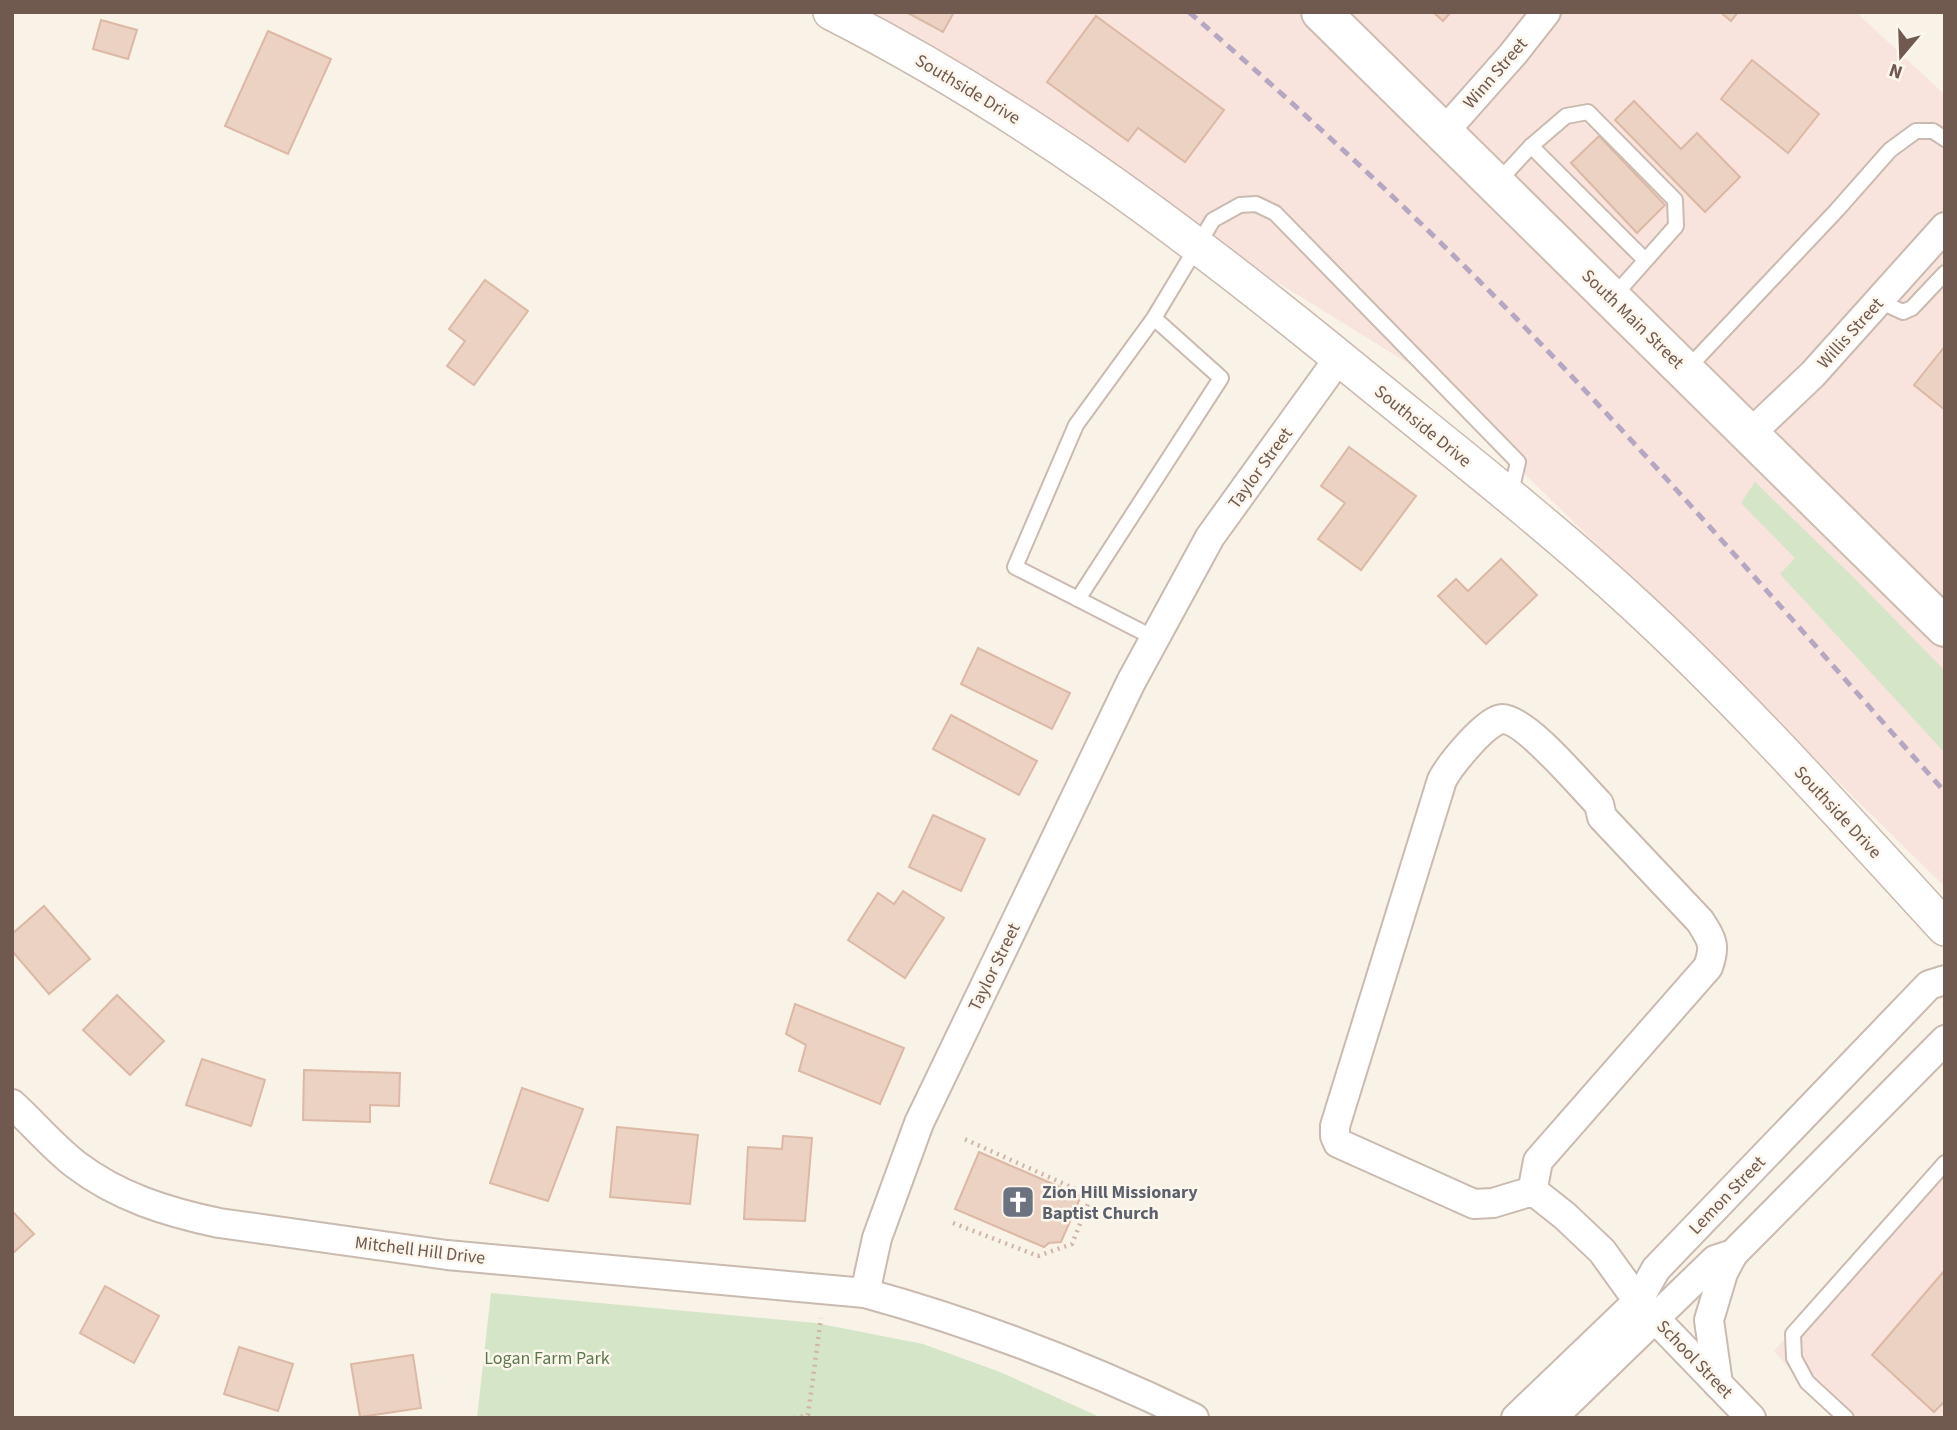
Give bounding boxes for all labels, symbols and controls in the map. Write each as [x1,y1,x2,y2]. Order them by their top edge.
north arrow [1866,21,1936,91]
street label: Winn Street [1457,32,1533,114]
street label: Southside Drive [910,48,1025,131]
text: N [1886,56,1906,85]
street label: South Main Street [1576,264,1689,375]
street label: Willis Street [1811,292,1889,375]
street label: Southside Drive [1369,379,1477,473]
street label: Taylor Street [1222,422,1298,514]
street label: Southside Drive [1788,760,1887,864]
street label: Taylor Street [962,919,1027,1015]
street label: Lemon Street [1683,1150,1771,1240]
place label: Zion Hill Missionary Baptist Church [1042,1180,1198,1226]
church icon: Zion Hill Missionary Baptist Church [999,1183,1037,1221]
street label: Mitchell Hill Drive [353,1230,487,1271]
street label: School Street [1651,1315,1739,1404]
park label: Logan Farm Park [484,1346,610,1371]

